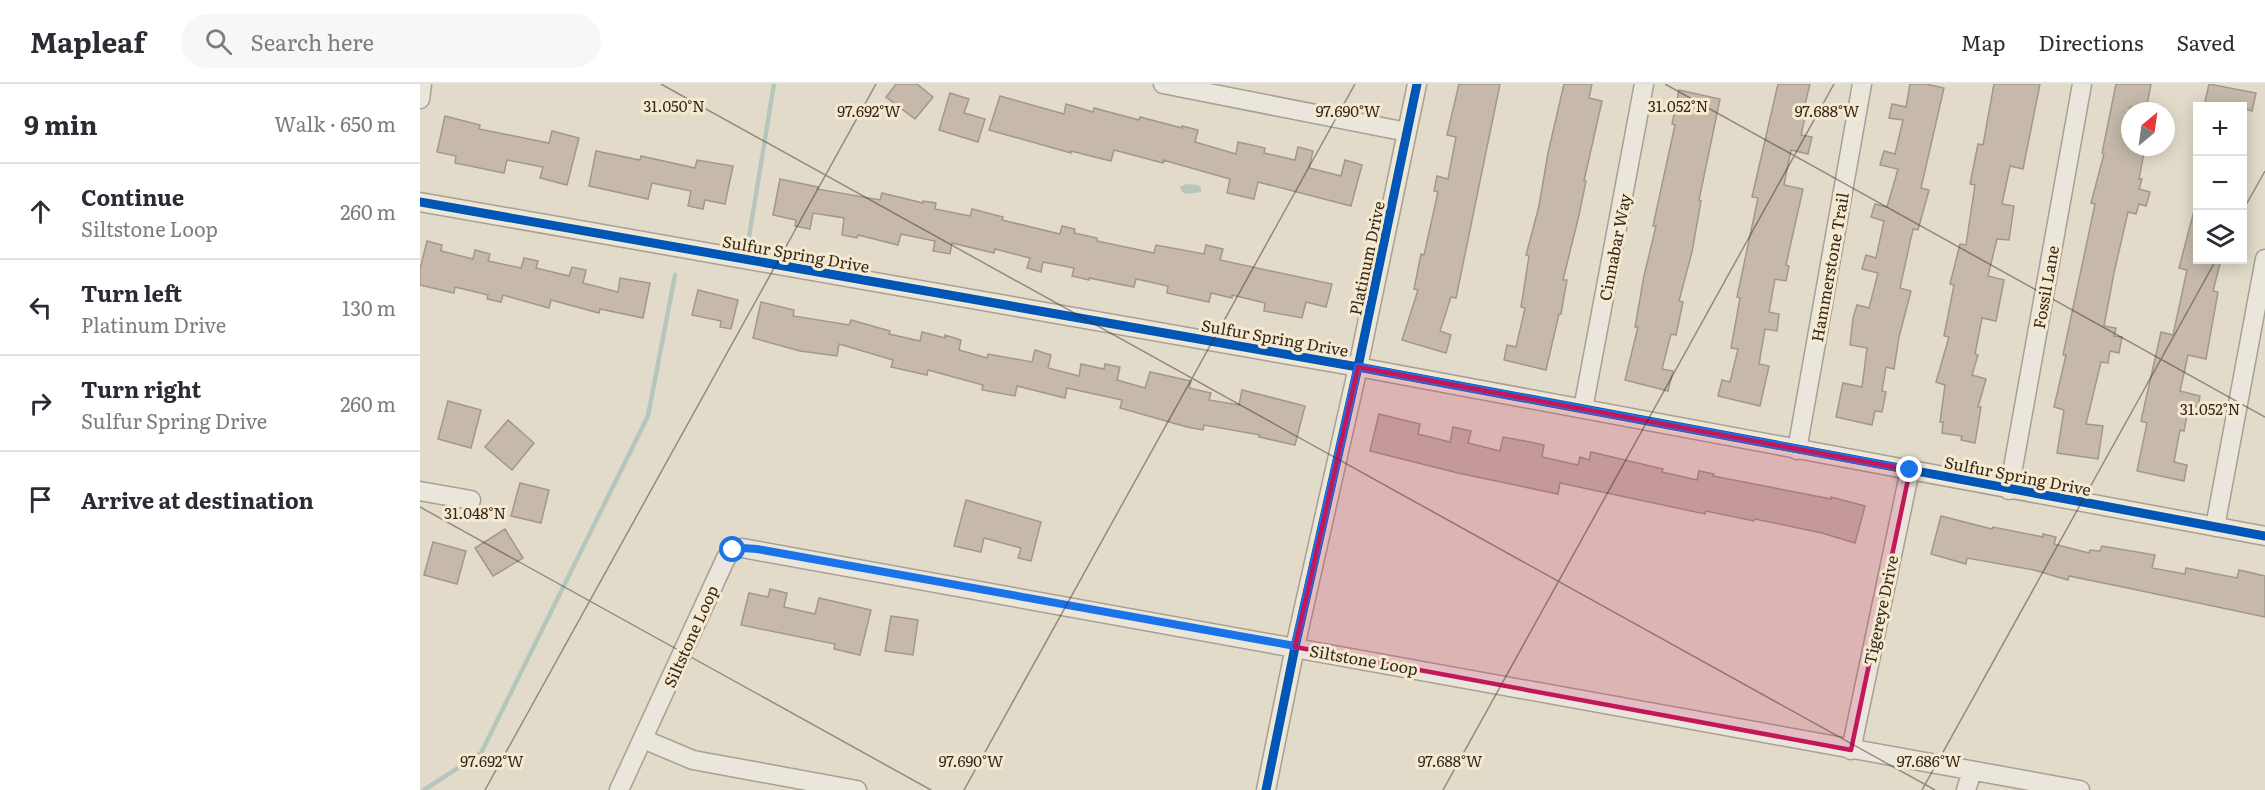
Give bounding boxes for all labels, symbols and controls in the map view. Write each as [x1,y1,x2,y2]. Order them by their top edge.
search box [181,14,601,68]
text: Mapleaf [30,20,145,62]
icon: search [202,25,235,58]
text: Search here [250,25,374,58]
text: Map [1961,26,2006,57]
text: Directions [2039,26,2144,57]
text: Saved [2177,26,2235,57]
text: 31.050°N [643,94,705,117]
text: 31.052°N [1648,94,1708,117]
text: 97.692°W [837,99,901,122]
text: 97.690°W [1316,99,1381,122]
text: 97.688°W [1795,99,1860,122]
north arrow [2121,102,2175,156]
map controls [2193,102,2247,264]
button: + [2193,102,2247,156]
text: 9 min [24,104,98,143]
text: Walk · 650 m [274,108,396,138]
button: − [2193,156,2247,210]
text: Continue [81,180,184,213]
street label: Hammerstone Trail [1804,190,1854,344]
street label: Cinnabar Way [1592,191,1636,303]
icon: ahead [24,195,57,228]
text: 260 m [340,196,396,226]
street label: Platinum Drive [1342,199,1390,317]
button: layers [2193,210,2247,264]
text: Siltstone Loop [81,213,218,243]
street label: Sulfur Spring Drive [721,228,871,278]
street label: Fossil Lane [2026,243,2064,331]
text: Turn left [81,276,182,309]
icon: left [24,291,57,324]
text: 130 m [342,292,396,322]
text: Platinum Drive [81,309,226,339]
street label: Sulfur Spring Drive [1200,312,1350,362]
text: Turn right [81,372,201,405]
icon: right [24,387,57,420]
text: 260 m [340,388,396,418]
text: 31.052°N [2180,397,2240,420]
text: Sulfur Spring Drive [81,405,267,435]
street label: Sulfur Spring Drive [1943,449,2093,501]
route end [1896,456,1922,482]
icon: arrive [24,483,57,516]
text: Arrive at destination [81,483,314,516]
text: 31.048°N [444,501,506,524]
route start [719,536,745,562]
street label: Tigereye Drive [1857,553,1903,667]
street label: Siltstone Loop [657,581,723,691]
street label: Siltstone Loop [1308,638,1420,680]
text: 97.692°W [460,749,524,772]
text: 97.690°W [939,749,1004,772]
text: 97.688°W [1418,749,1483,772]
text: 97.686°W [1897,749,1962,772]

